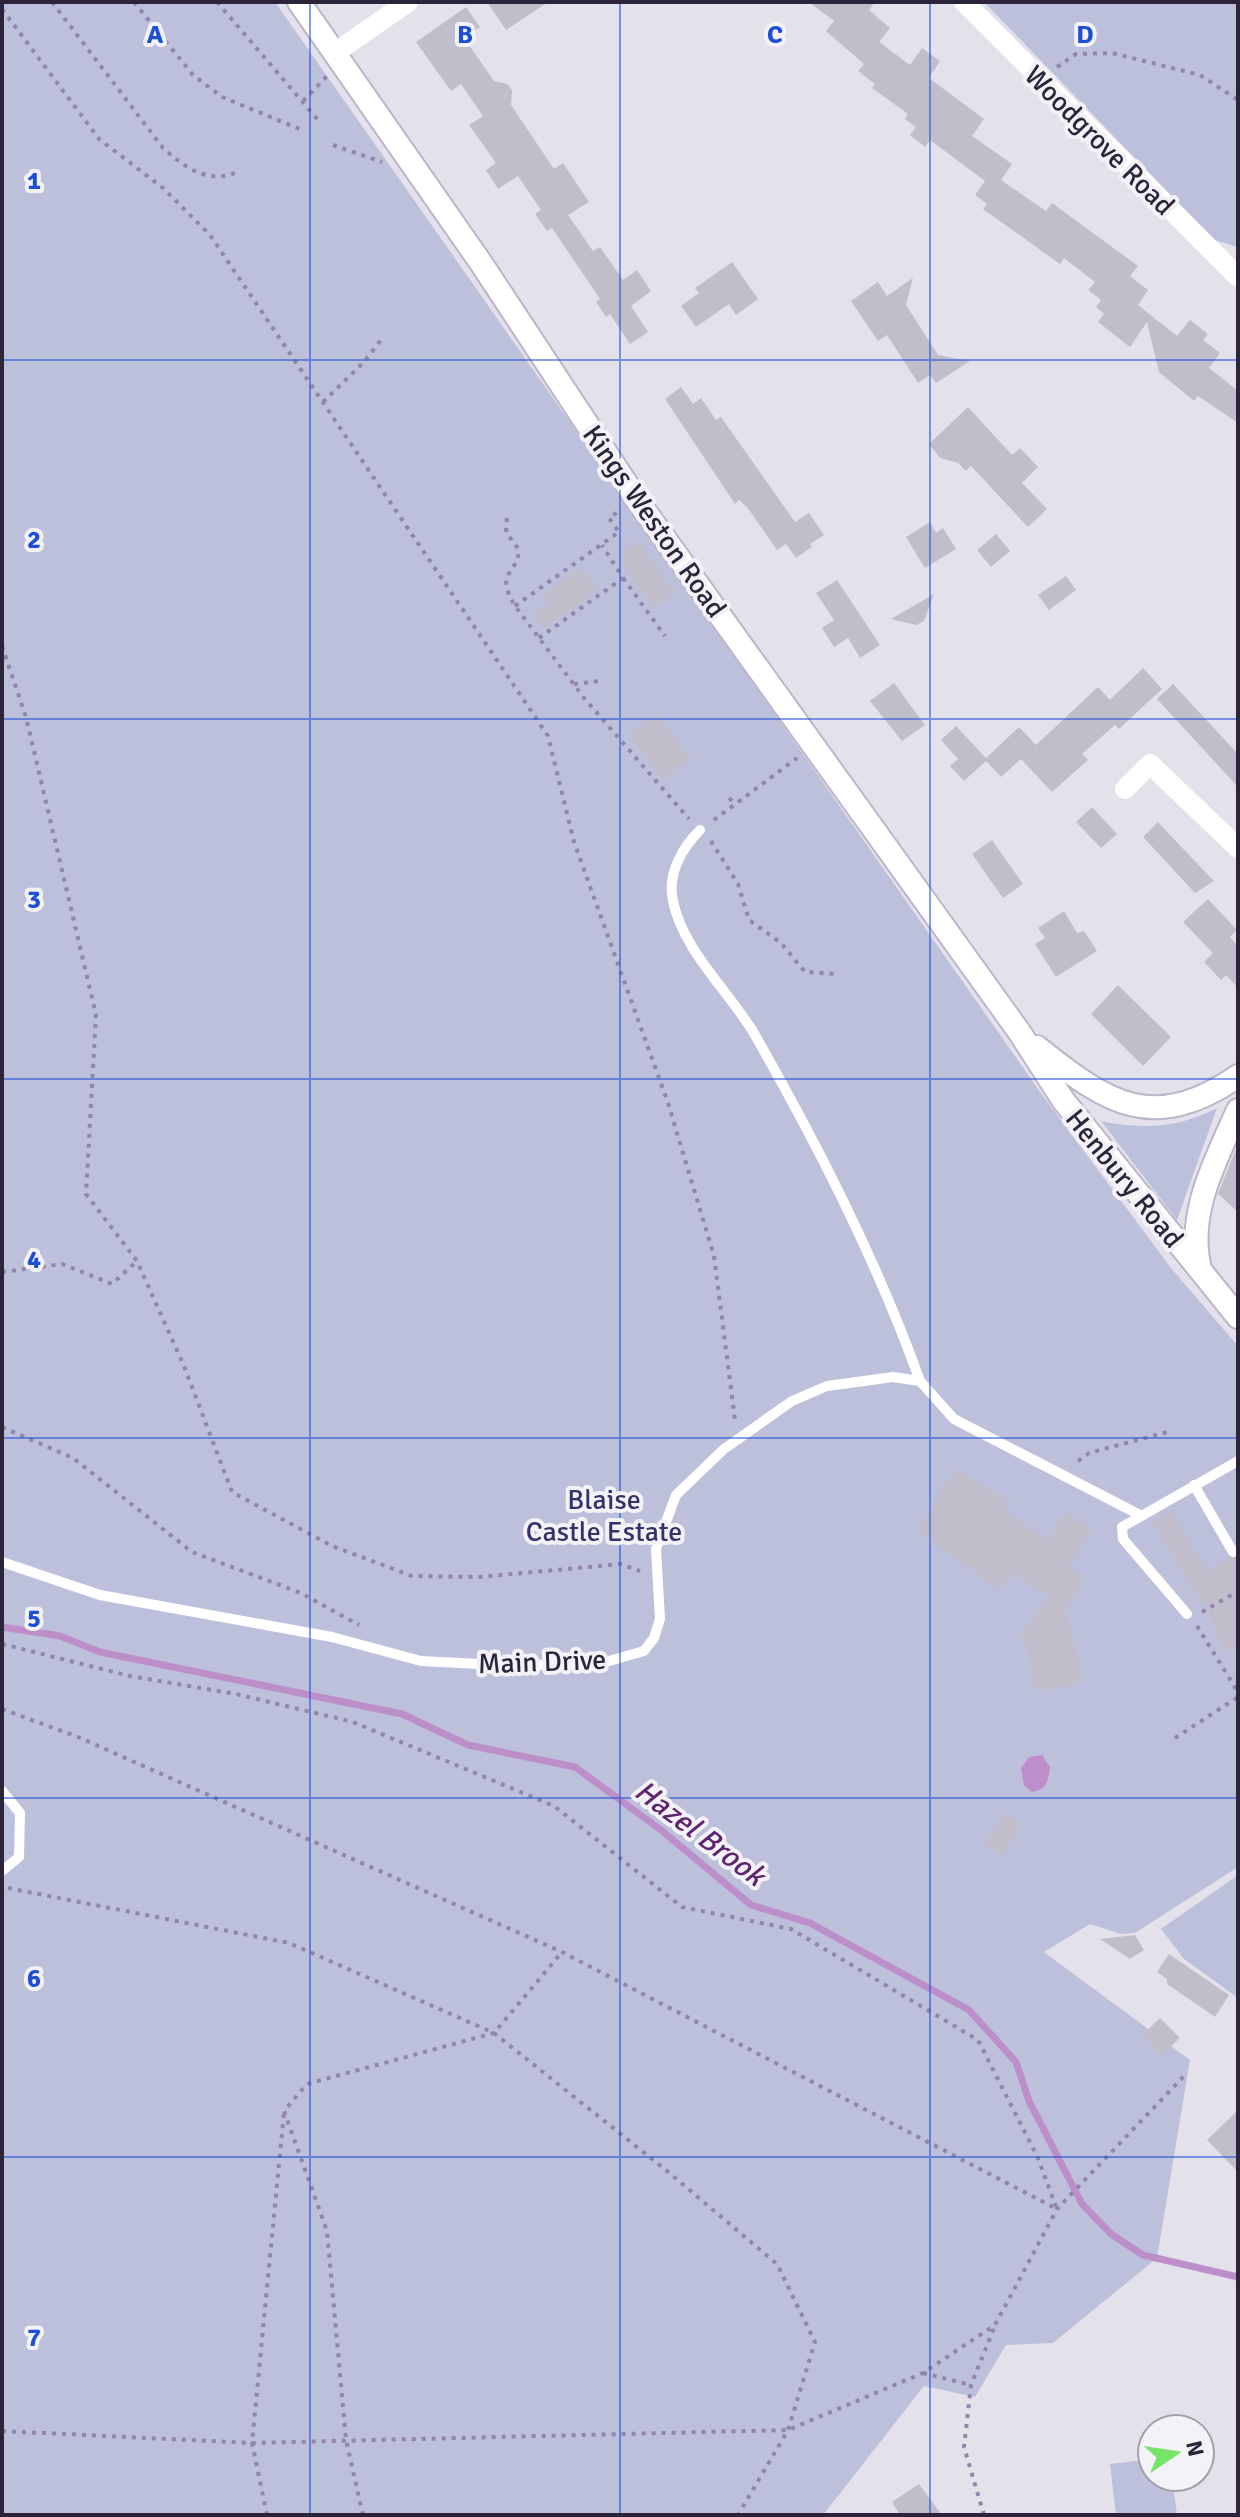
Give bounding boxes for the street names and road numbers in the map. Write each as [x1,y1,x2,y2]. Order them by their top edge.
street label: Woodgrove Road [1017,59,1181,223]
street label: Kings Weston Road [575,419,733,624]
street label: Henbury Road [1058,1102,1190,1255]
street label: Main Drive [477,1643,607,1681]

